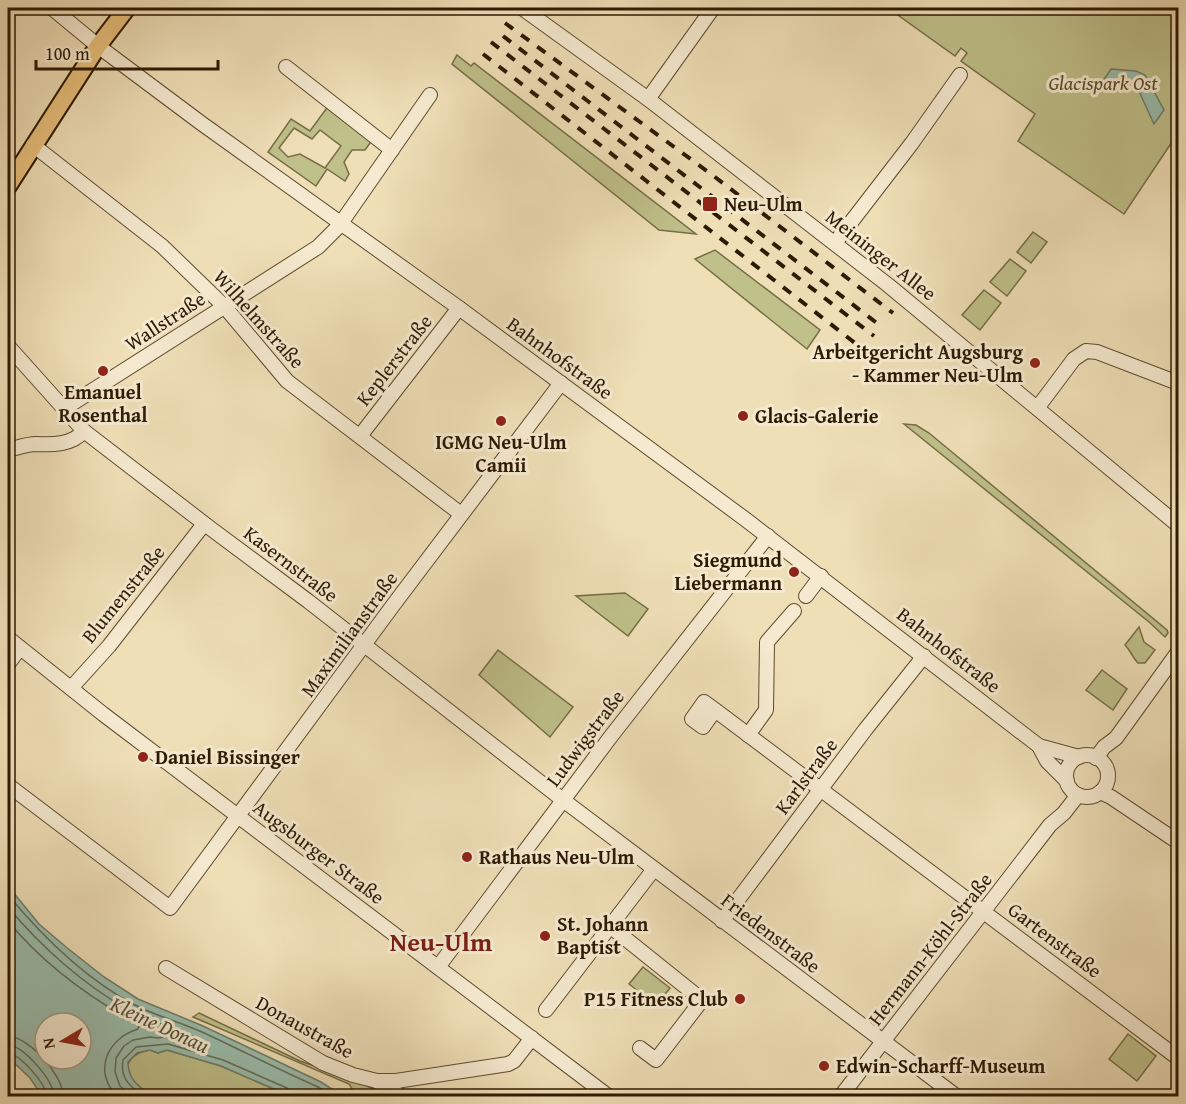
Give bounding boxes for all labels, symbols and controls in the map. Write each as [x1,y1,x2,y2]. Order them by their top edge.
scale bar [36,33,218,71]
text: 100 m [45,40,90,67]
park label: Glacispark Ost [1048,68,1158,97]
place label: Neu-Ulm [724,189,803,218]
marker: Neu-Ulm [701,195,719,213]
street label: Meininger Allee [820,202,943,307]
street label: Wilhelmstraße [207,263,312,375]
street label: Wallstraße [119,284,211,357]
street label: Keplerstraße [349,308,439,412]
street label: Bahnhofstraße [501,309,619,406]
place label: Arbeitgericht Augsburg - Kammer Neu-Ulm [813,337,1023,389]
marker: Arbeitgericht Augsburg - Kammer Neu-Ulm [1028,356,1042,370]
marker: Emanuel Rosenthal [96,364,110,378]
place label: Emanuel Rosenthal [58,377,148,429]
place label: Glacis-Galerie [755,401,879,430]
marker: Glacis-Galerie [736,409,750,423]
marker: IGMG Neu-Ulm Camii [494,414,508,428]
place label: IGMG Neu-Ulm Camii [435,427,567,479]
street label: Kasernstraße [238,518,345,609]
street label: Blumenstraße [74,539,171,649]
place label: Siegmund Liebermann [675,545,783,597]
street label: Maximilianstraße [293,565,404,703]
marker: Siegmund Liebermann [787,565,801,579]
street label: Bahnhofstraße [891,600,1007,699]
street label: Ludwigstraße [539,683,631,792]
street label: Karlstraße [767,732,844,820]
place label: Daniel Bissinger [155,742,300,771]
marker: Daniel Bissinger [136,750,150,764]
street label: Augsburger Straße [248,793,391,911]
place label: Rathaus Neu-Ulm [479,842,634,871]
marker: Rathaus Neu-Ulm [460,850,474,864]
street label: Hermann-Köhl-Straße [861,866,999,1031]
street label: Friedenstraße [715,886,827,980]
street label: Gartenstraße [1002,895,1108,985]
place label: St. Johann Baptist [557,909,649,961]
district label: Neu-Ulm [390,922,493,961]
marker: St. Johann Baptist [538,929,552,943]
place label: P15 Fitness Club [584,984,728,1013]
water label: Kleine Donau [105,988,215,1061]
street label: Donaustraße [251,988,359,1065]
marker: P15 Fitness Club [733,992,747,1006]
north arrow [33,1011,93,1071]
text: N [35,1036,61,1051]
place label: Edwin-Scharff-Museum [836,1051,1045,1080]
marker: Edwin-Scharff-Museum [817,1059,831,1073]

